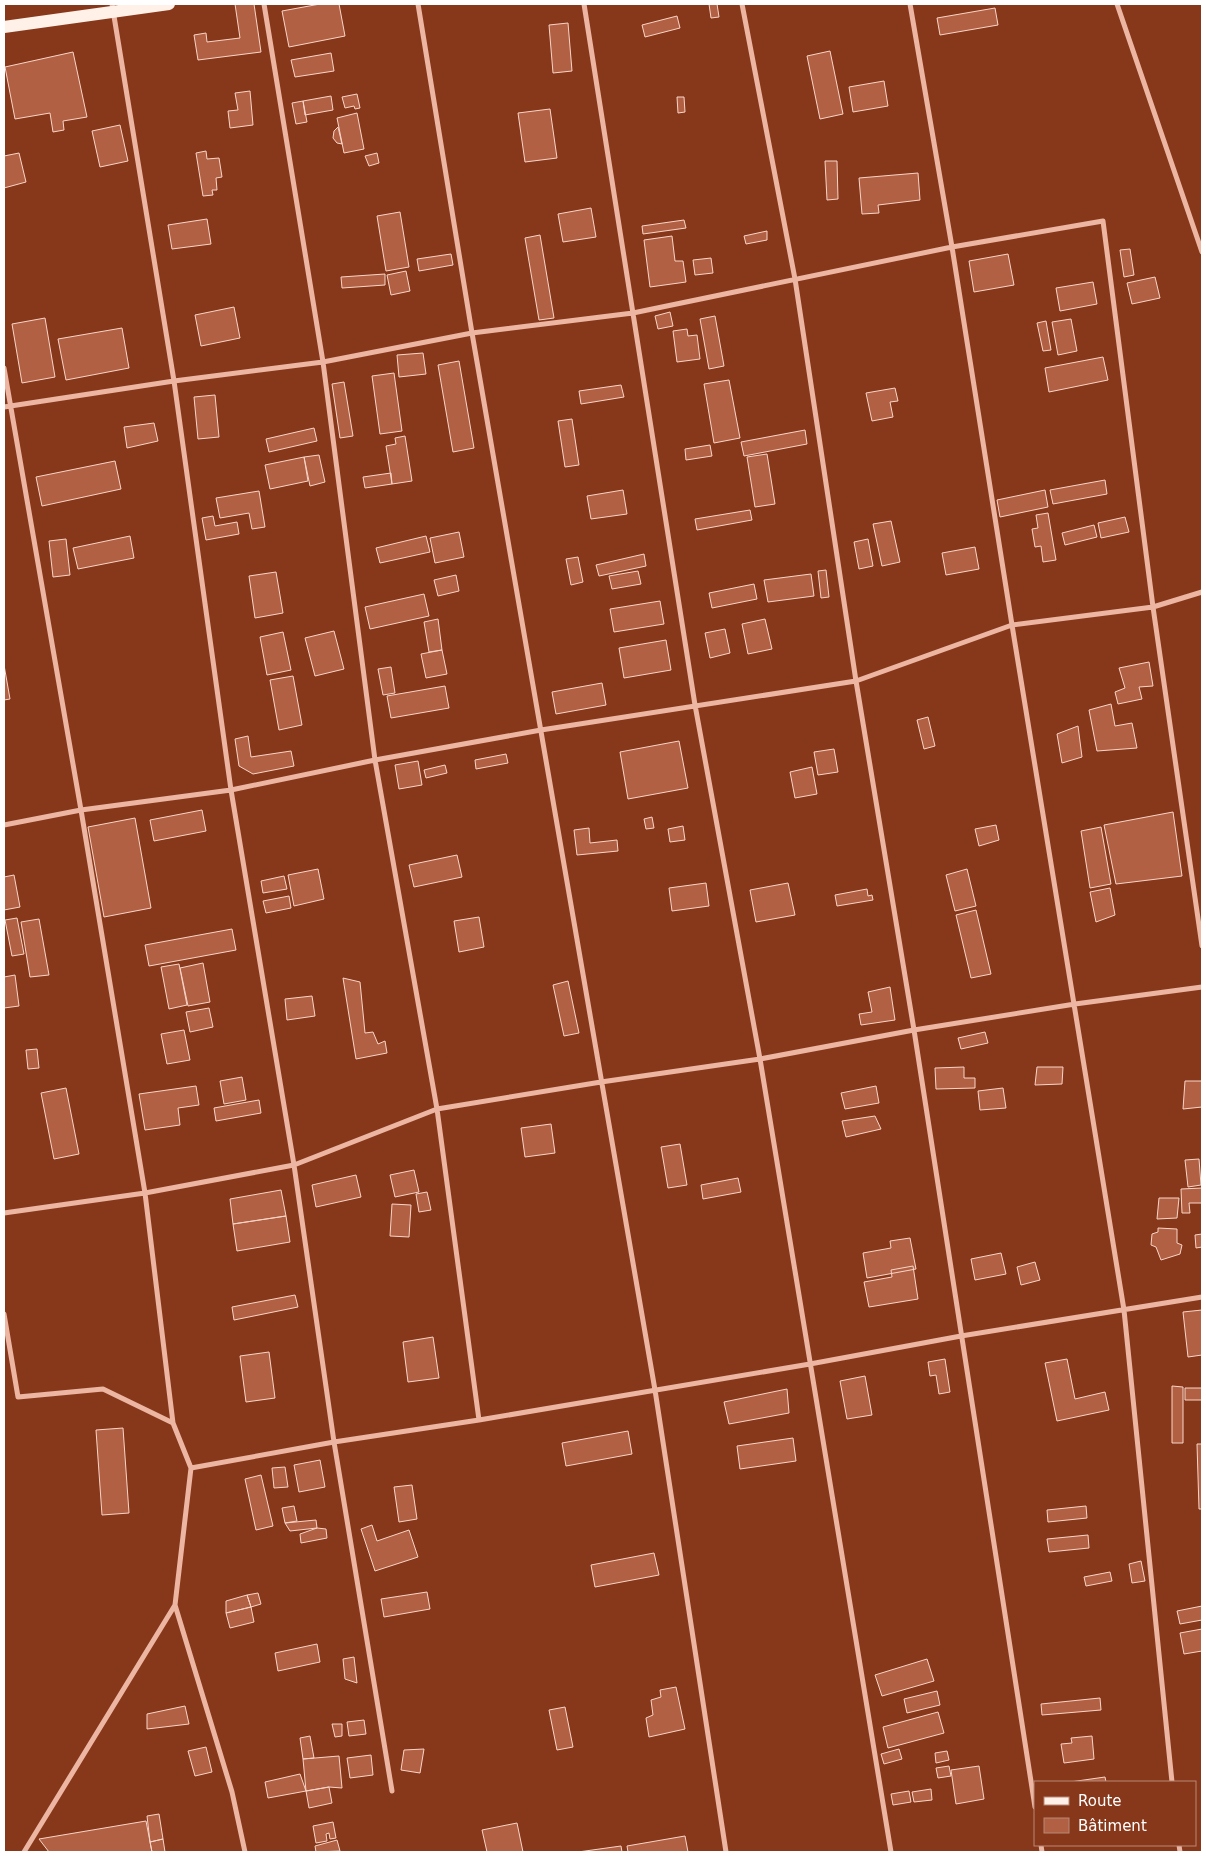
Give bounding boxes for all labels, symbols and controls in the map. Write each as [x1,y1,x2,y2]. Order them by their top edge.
legend [1034,1781,1196,1846]
text: Route [1078,1792,1122,1810]
text: Bâtiment [1078,1817,1147,1835]

